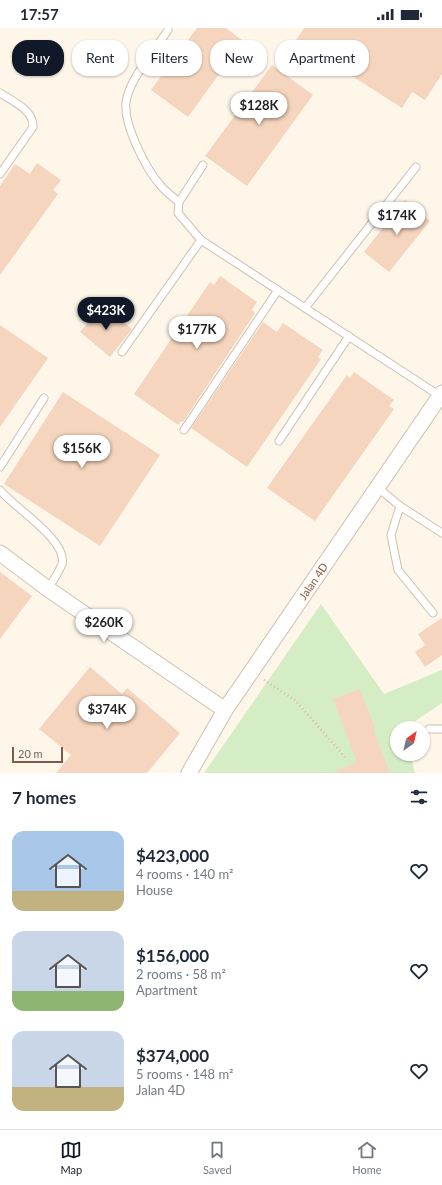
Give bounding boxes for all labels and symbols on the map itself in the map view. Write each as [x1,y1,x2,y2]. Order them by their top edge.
pin: $128K [231,92,287,126]
pin: $174K [369,202,425,236]
pin: $423K [78,297,134,331]
pin: $177K [169,316,225,350]
pin: $156K [54,435,110,469]
street label: Jalan 4D [296,560,330,602]
pin: $260K [76,609,132,643]
pin: $374K [79,696,135,730]
north arrow [390,721,430,761]
scale bar [12,745,63,764]

